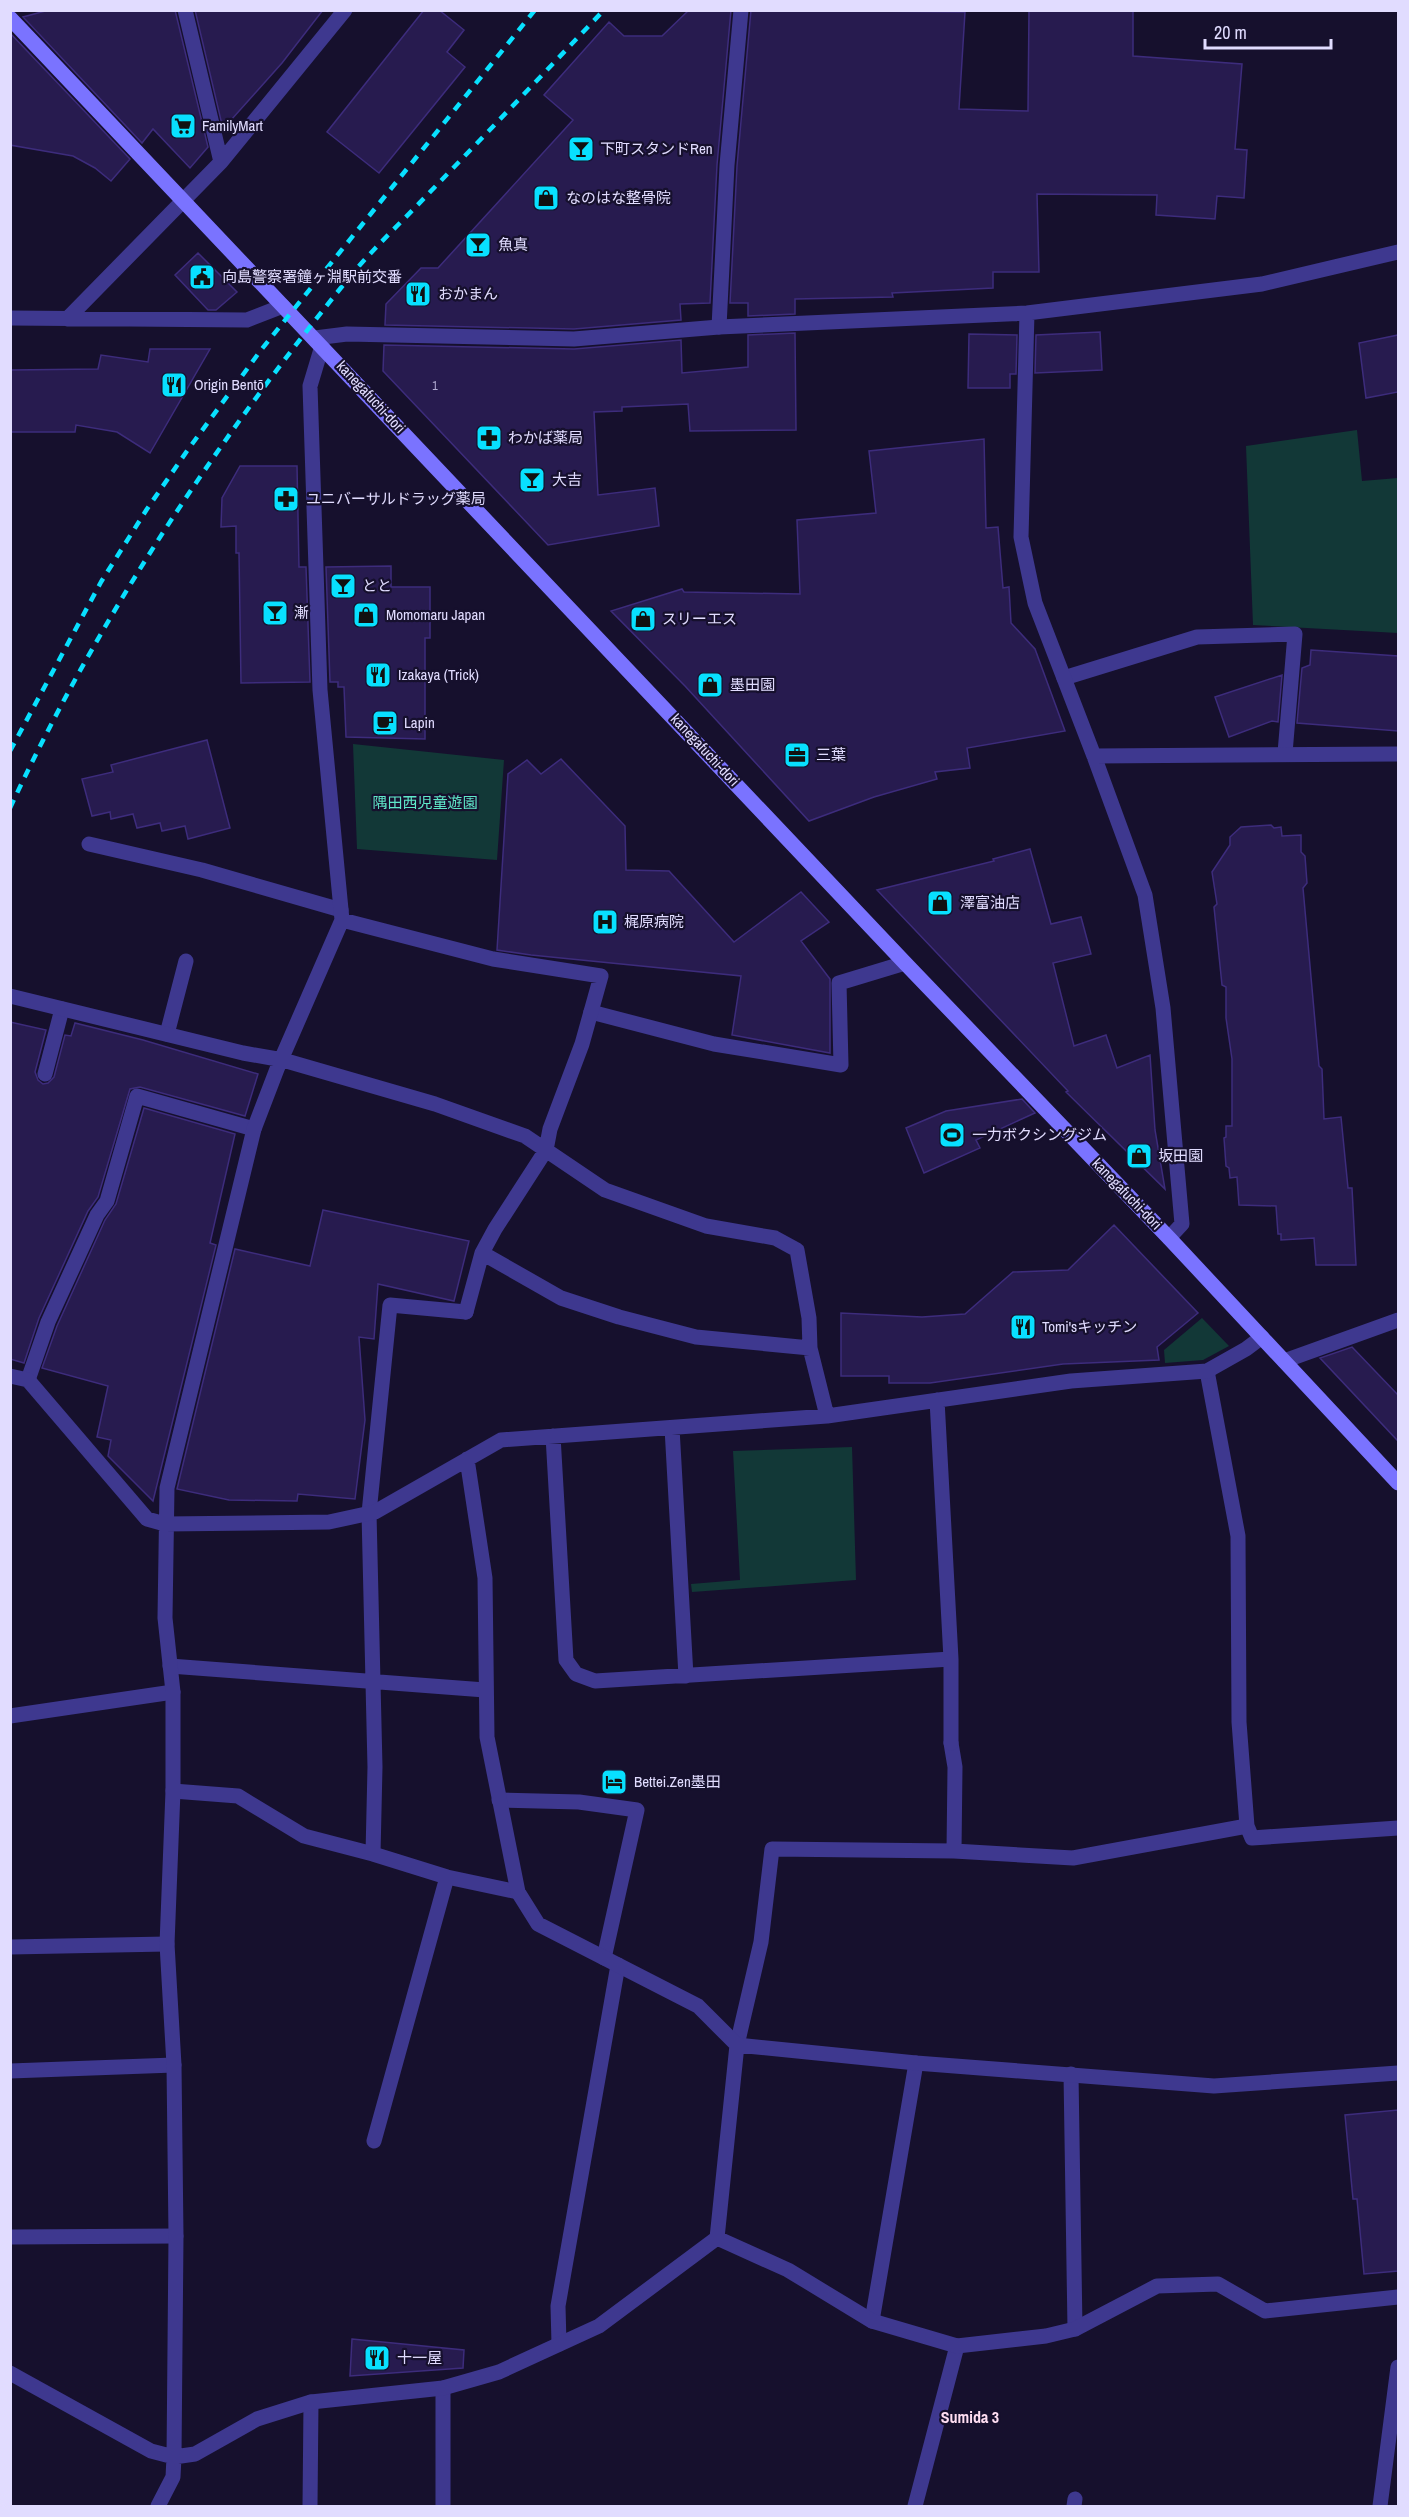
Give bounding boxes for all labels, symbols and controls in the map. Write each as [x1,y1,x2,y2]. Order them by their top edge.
scale bar [1205,12,1331,50]
text: 20 m [1214,20,1247,45]
supermarket icon: FamilyMart [168,111,198,141]
place label: FamilyMart [202,115,263,136]
bar icon: 下町スタンドRen [566,134,596,164]
place label: 下町スタンドRen [600,138,713,159]
shop icon: なのはな整骨院 [531,183,561,213]
place label: なのはな整骨院 [566,187,671,208]
bar icon: 魚真 [463,230,493,260]
place label: 魚真 [498,234,528,255]
public building icon: 向島警察署鐘ヶ淵駅前交番 [187,262,217,292]
place label: 向島警察署鐘ヶ淵駅前交番 [222,266,402,287]
restaurant icon: おかまん [403,279,433,309]
place label: おかまん [438,283,498,304]
street label: kanegafuchi-dori [332,356,411,438]
restaurant icon: Origin Bentō [159,370,189,400]
place label: Origin Bentō [194,374,264,395]
house number: 1 [432,378,438,394]
pharmacy icon: わかば薬局 [474,423,504,453]
place label: わかば薬局 [508,427,583,448]
bar icon: 大吉 [517,465,547,495]
place label: 大吉 [552,469,582,490]
pharmacy icon: ユニバーサルドラッグ薬局 [271,484,301,514]
place label: ユニバーサルドラッグ薬局 [306,488,486,509]
bar icon: とと [328,571,358,601]
place label: とと [362,575,392,596]
bar icon: 漸 [260,598,290,628]
shop icon: Momomaru Japan [351,600,381,630]
place label: 漸 [294,602,309,623]
place label: Momomaru Japan [386,604,485,625]
shop icon: スリーエス [628,604,658,634]
place label: スリーエス [662,608,737,629]
restaurant icon: Izakaya (Trick) [363,660,393,690]
place label: Izakaya (Trick) [398,664,479,685]
shop icon: 墨田園 [695,670,725,700]
place label: 墨田園 [730,674,775,695]
cafe icon: Lapin [370,708,400,738]
street label: kanegafuchi-dori [666,709,745,791]
place label: Lapin [404,712,435,733]
office icon: 三葉 [782,740,812,770]
place label: 三葉 [816,744,846,765]
park label: 隅田西児童遊園 [372,792,478,813]
shop icon: 澤富油店 [925,888,955,918]
place label: 澤富油店 [960,892,1020,913]
hospital icon: 梶原病院 [590,907,620,937]
place label: 梶原病院 [624,911,684,932]
sports icon: 一力ボクシングジム [937,1120,967,1150]
place label: 一力ボクシングジム [972,1124,1107,1145]
shop icon: 坂田園 [1124,1141,1154,1171]
place label: 坂田園 [1158,1145,1203,1166]
street label: kanegafuchi-dori [1088,1153,1167,1234]
restaurant icon: Tomi'sキッチン [1008,1312,1038,1342]
place label: Tomi'sキッチン [1042,1316,1137,1337]
hotel icon: Bettei.Zen墨田 [599,1767,629,1797]
place label: Bettei.Zen墨田 [634,1771,721,1792]
restaurant icon: 十一屋 [362,2343,392,2373]
place label: 十一屋 [397,2347,442,2368]
district label: Sumida 3 [941,2406,999,2428]

